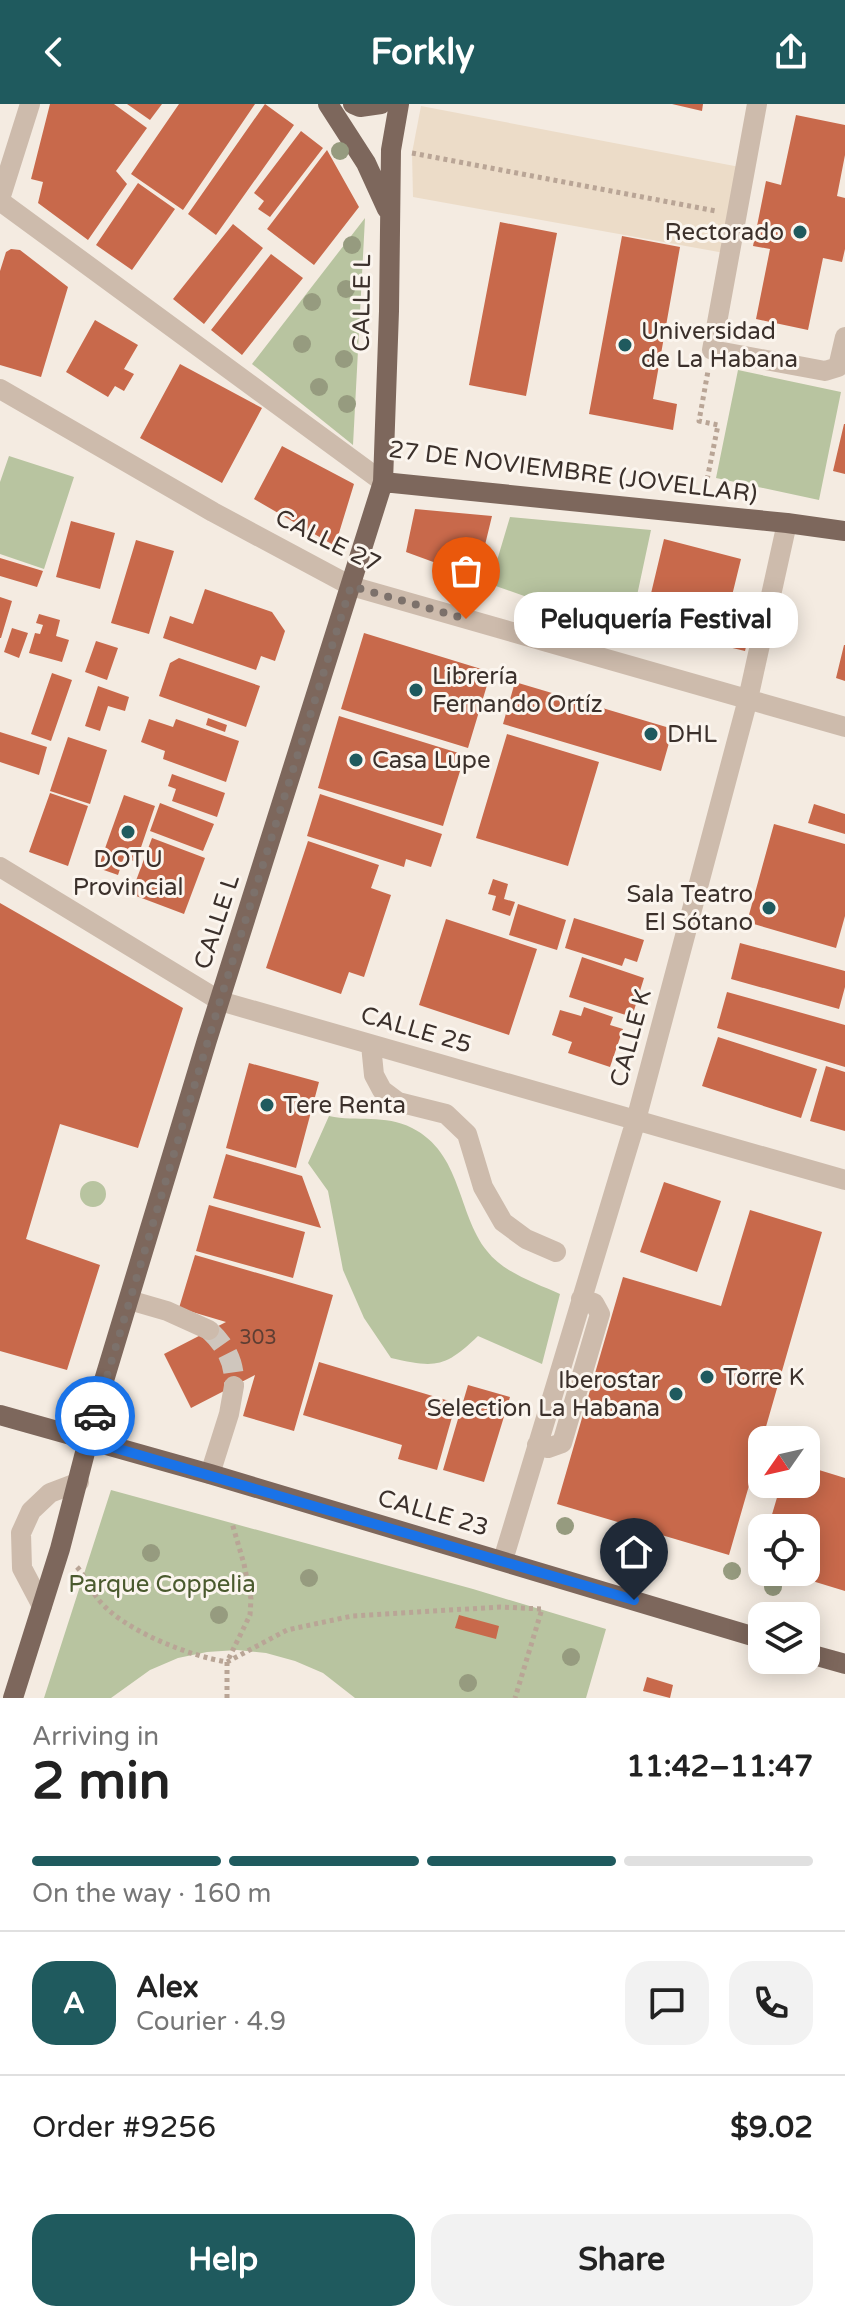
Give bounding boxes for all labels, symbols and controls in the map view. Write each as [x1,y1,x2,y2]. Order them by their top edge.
icon: back [32,30,76,74]
icon: share [769,30,813,74]
text: Forkly [370,31,475,74]
place label: Rectorado [665,218,784,247]
marker: Rectorado [791,223,809,241]
street label: CALLE L [347,254,377,352]
place label: Universidad de La Habana [641,317,798,374]
marker: Universidad de La Habana [616,336,634,354]
street label: 27 DE NOVIEMBRE (JOVELLAR) [387,435,759,509]
street label: CALLE 27 [270,503,386,579]
pin [432,537,500,619]
icon: bag [444,549,488,593]
callout: Peluquería Festival [514,591,798,647]
text: Peluquería Festival [540,604,772,635]
place label: Librería Fernando Ortíz [432,662,603,719]
marker: Librería Fernando Ortíz [407,681,425,699]
place label: DHL [667,720,717,749]
marker: DHL [642,725,660,743]
place label: Casa Lupe [372,746,491,775]
marker: Casa Lupe [347,751,365,769]
marker: DOTU Provincial [119,823,137,841]
place label: DOTU Provincial [73,845,183,902]
street label: CALLE L [188,871,246,973]
place label: Sala Teatro El Sótano [627,880,753,937]
marker: Sala Teatro El Sótano [760,899,778,917]
street label: CALLE K [604,986,658,1090]
street label: CALLE 25 [357,1000,475,1060]
place label: Tere Renta [283,1091,406,1120]
marker: Tere Renta [258,1096,276,1114]
house number: 303 [239,1326,277,1350]
place label: Torre K [723,1363,805,1392]
place label: Iberostar Selection La Habana [427,1366,661,1423]
marker: Torre K [698,1368,716,1386]
courier [55,1376,135,1456]
marker: Iberostar Selection La Habana [667,1385,685,1403]
icon: car [73,1394,117,1438]
north arrow [748,1426,820,1498]
map controls [748,1426,820,1674]
street label: CALLE 23 [374,1483,492,1543]
button: locate [748,1514,820,1586]
pin [600,1518,668,1600]
icon: home [612,1530,656,1574]
park label: Parque Coppelia [68,1570,256,1599]
button: layers [748,1602,820,1674]
text: Arriving in [32,1721,159,1752]
text: 11:42–11:47 [626,1748,813,1785]
text: 2 min [32,1750,171,1813]
text: On the way · 160 m [32,1878,271,1909]
button: chat [625,1961,709,2045]
button: phone [729,1961,813,2045]
text: Alex [136,1969,199,2006]
text: A [63,1985,85,2022]
text: Courier · 4.9 [136,2006,286,2037]
text: Order #9256 [32,2109,216,2146]
text: $9.02 [730,2109,813,2146]
button: Help [32,2214,415,2306]
button: Share [431,2214,813,2306]

